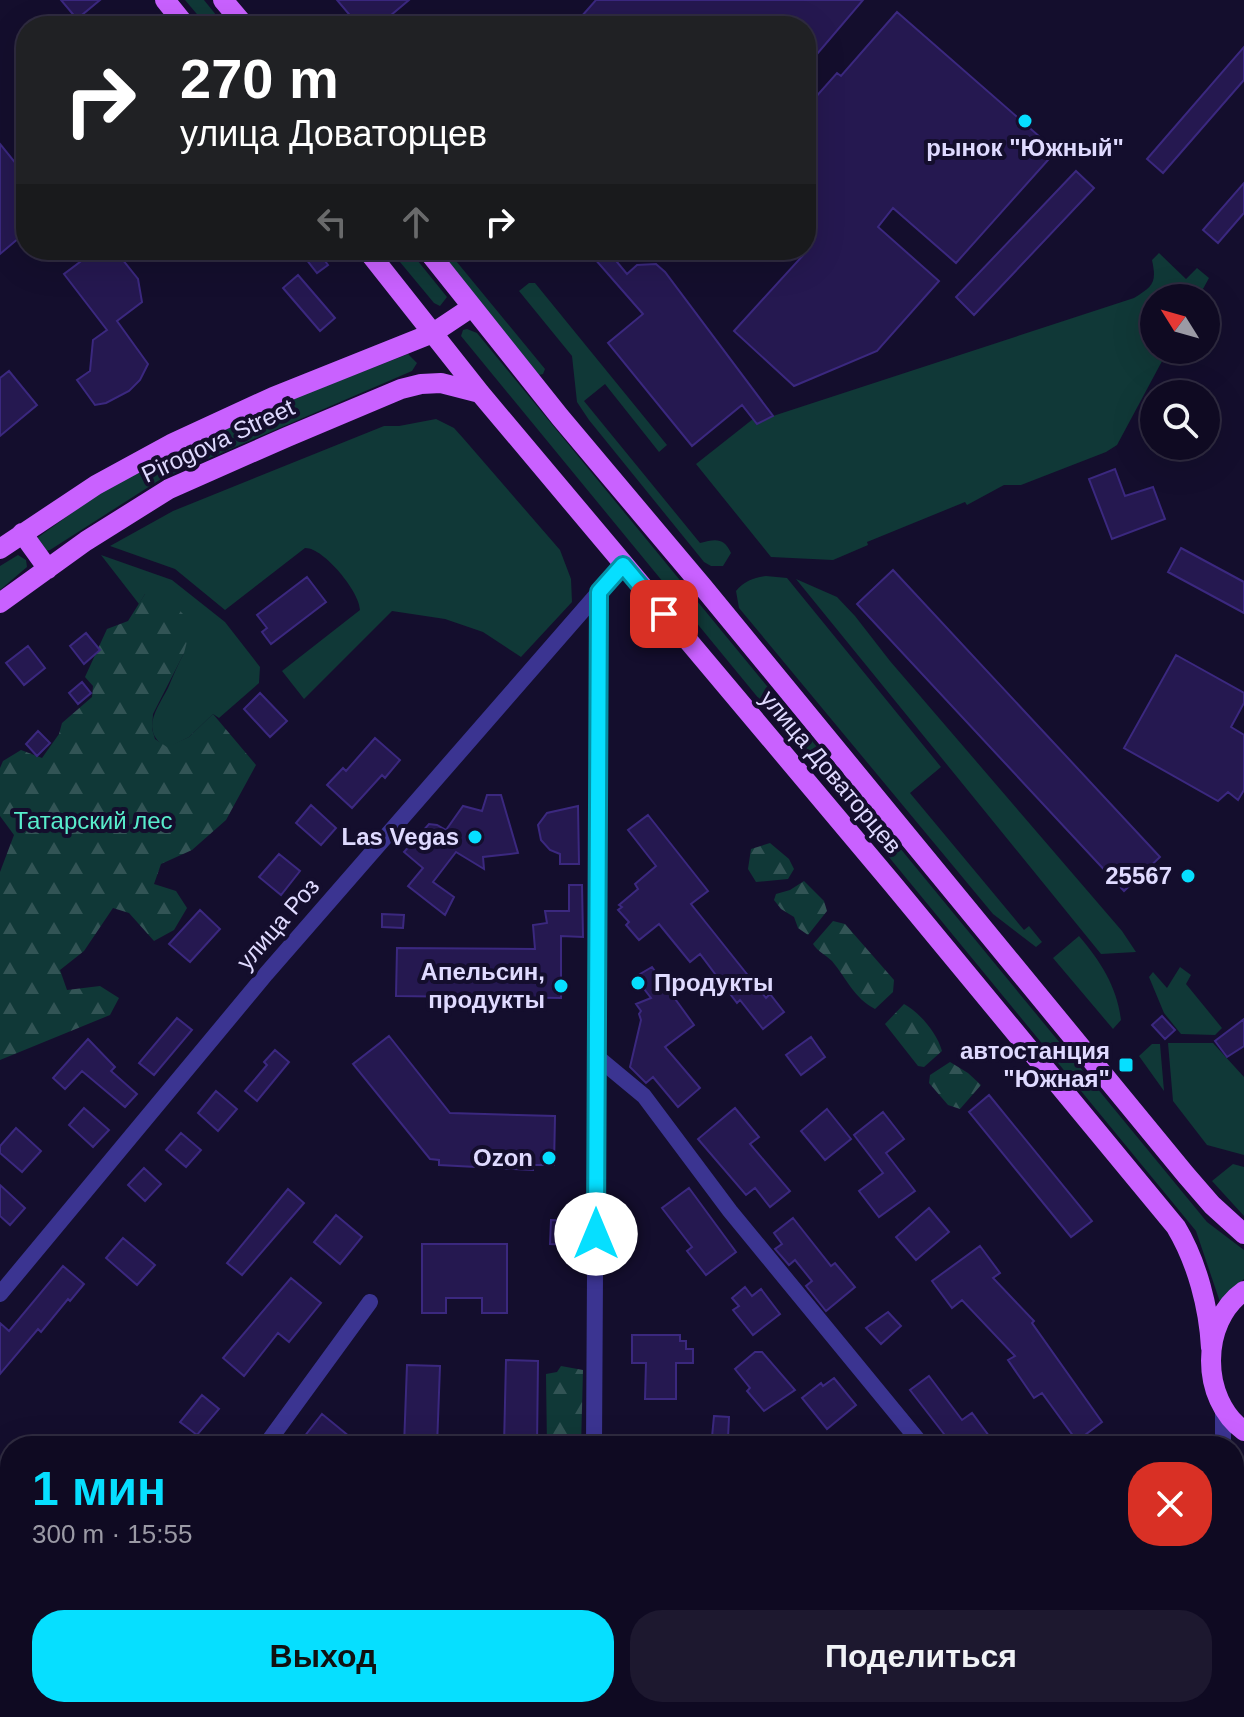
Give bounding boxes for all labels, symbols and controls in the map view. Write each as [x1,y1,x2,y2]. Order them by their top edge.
text: 270 m [180,47,339,110]
icon: right [48,48,152,152]
marker: рынок "Южный" [1016,112,1034,130]
text: улица Доваторцев [180,113,487,154]
place label: рынок "Южный" [926,134,1124,161]
icon: left [310,200,354,244]
icon: ahead [394,200,438,244]
icon: right [478,200,522,244]
north arrow [1140,284,1220,364]
map controls [1140,284,1220,460]
button: search [1140,380,1220,460]
street label: Pirogova Street [137,393,299,488]
pin [630,580,698,648]
icon: arrive [642,592,686,636]
street label: улица Доваторцев [755,685,908,859]
park label: Татарский лес [13,807,173,834]
place label: Las Vegas [342,823,459,850]
marker: Las Vegas [466,828,484,846]
place label: 25567 [1105,862,1172,889]
marker: 25567 [1179,867,1197,885]
street label: улица Роз [231,873,324,975]
place label: Апельсин, продукты [421,958,545,1013]
place label: Продукты [654,969,773,996]
marker: Продукты [629,974,647,992]
marker: Апельсин, продукты [552,977,570,995]
place label: автостанция "Южная" [960,1037,1110,1092]
marker: автостанция "Южная" [1117,1056,1135,1074]
place label: Ozon [473,1144,533,1171]
marker: Ozon [540,1149,558,1167]
position arrow [554,1192,638,1276]
text: 1 мин [32,1462,166,1515]
button: close [1128,1462,1212,1546]
text: 300 m · 15:55 [32,1519,192,1549]
button: Выход [32,1610,614,1702]
button: Поделиться [630,1610,1212,1702]

